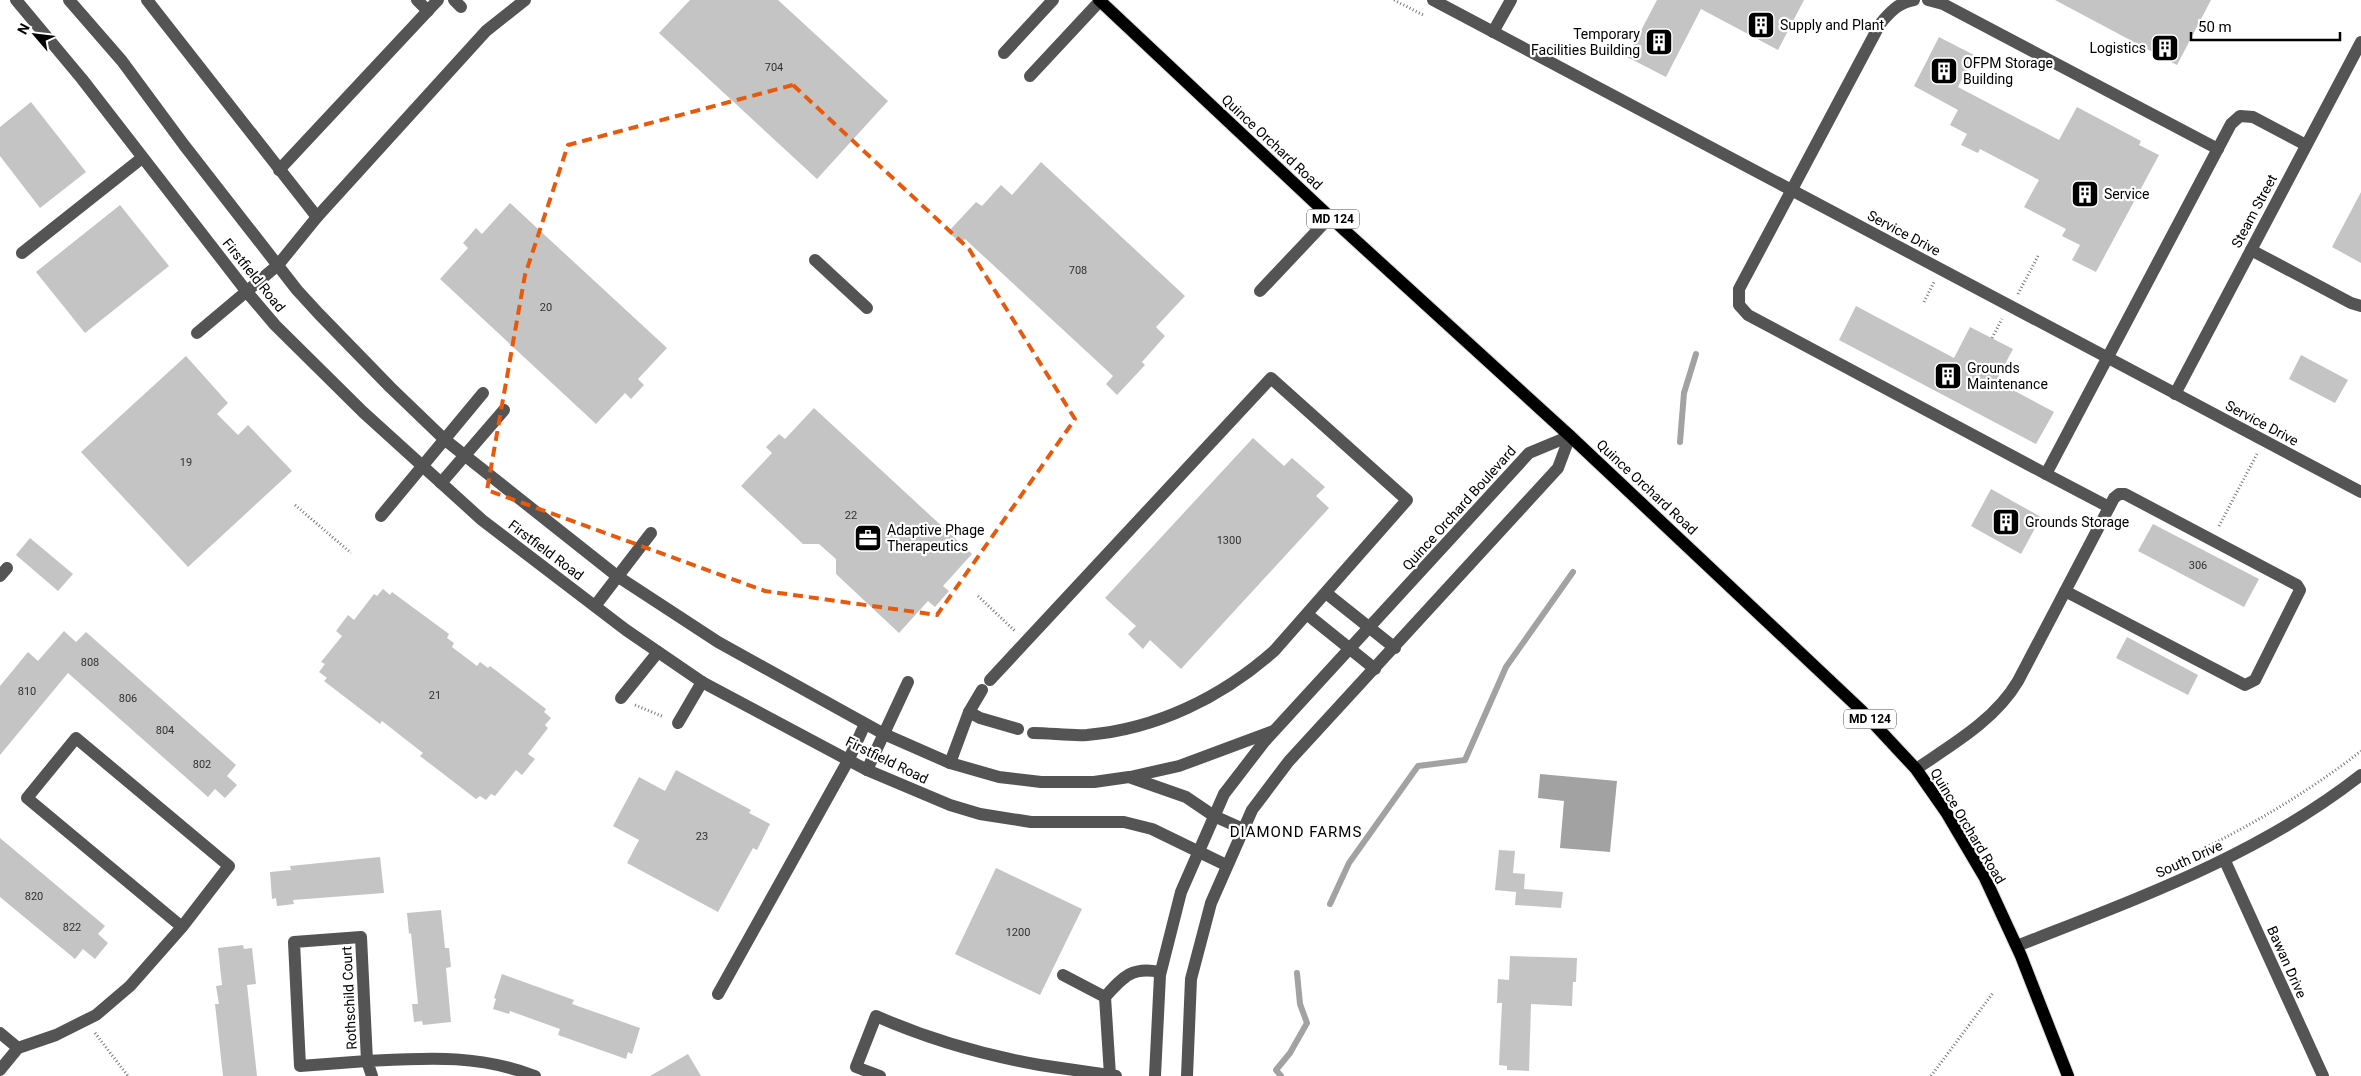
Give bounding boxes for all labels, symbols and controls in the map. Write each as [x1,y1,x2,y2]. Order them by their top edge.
north arrow [10,10,60,60]
building icon: Supply and Plant [1746,10,1776,40]
scale bar [2191,10,2340,42]
place label: Supply and Plant [1780,17,1885,33]
text: 50 m [2198,18,2232,36]
text: N [14,21,33,37]
place label: Temporary Facilities Building [1531,26,1640,58]
building icon: Temporary Facilities Building [1644,27,1674,57]
building icon: Logistics [2150,33,2180,63]
place label: Logistics [2089,40,2146,56]
place label: OFPM Storage Building [1963,55,2053,87]
building icon: OFPM Storage Building [1929,56,1959,86]
house number: 704 [765,61,783,74]
street label: Quince Orchard Road [1218,91,1326,193]
street label: Steam Street [2228,171,2280,250]
building icon: Service [2070,179,2100,209]
place label: Service [2104,186,2150,202]
street label: Service Drive [1865,207,1943,259]
road number: MD 124 [1307,210,1359,228]
street label: Firstfield Road [220,235,288,315]
house number: 708 [1069,264,1087,277]
house number: 20 [540,301,552,314]
place label: Grounds Maintenance [1967,360,2048,392]
building icon: Grounds Maintenance [1933,361,1963,391]
street label: Service Drive [2223,397,2301,449]
street label: Quince Orchard Road [1593,436,1701,538]
street label: Quince Orchard Boulevard [1399,443,1519,573]
house number: 19 [180,456,192,469]
building icon: Grounds Storage [1991,507,2021,537]
house number: 22 [845,509,857,522]
place label: Grounds Storage [2025,514,2129,530]
street label: Firstfield Road [505,517,587,583]
place label: Adaptive Phage Therapeutics [887,522,985,554]
office icon: Adaptive Phage Therapeutics [853,523,883,553]
house number: 1300 [1217,534,1241,547]
house number: 306 [2189,559,2207,572]
house number: 808 [81,656,99,669]
house number: 810 [18,685,36,698]
house number: 21 [429,689,441,702]
house number: 806 [119,692,137,705]
road number: MD 124 [1844,710,1896,729]
house number: 804 [156,724,174,737]
street label: Firstfield Road [843,733,931,787]
house number: 802 [193,758,211,771]
street label: Quince Orchard Road [1927,765,2009,887]
district label: DIAMOND FARMS [1230,823,1362,841]
house number: 23 [696,830,708,843]
street label: South Drive [2153,837,2225,881]
house number: 820 [25,890,43,903]
house number: 822 [63,921,81,934]
street label: Bawan Drive [2264,924,2310,1000]
house number: 1200 [1006,926,1030,939]
street label: Rothschild Court [338,945,360,1050]

